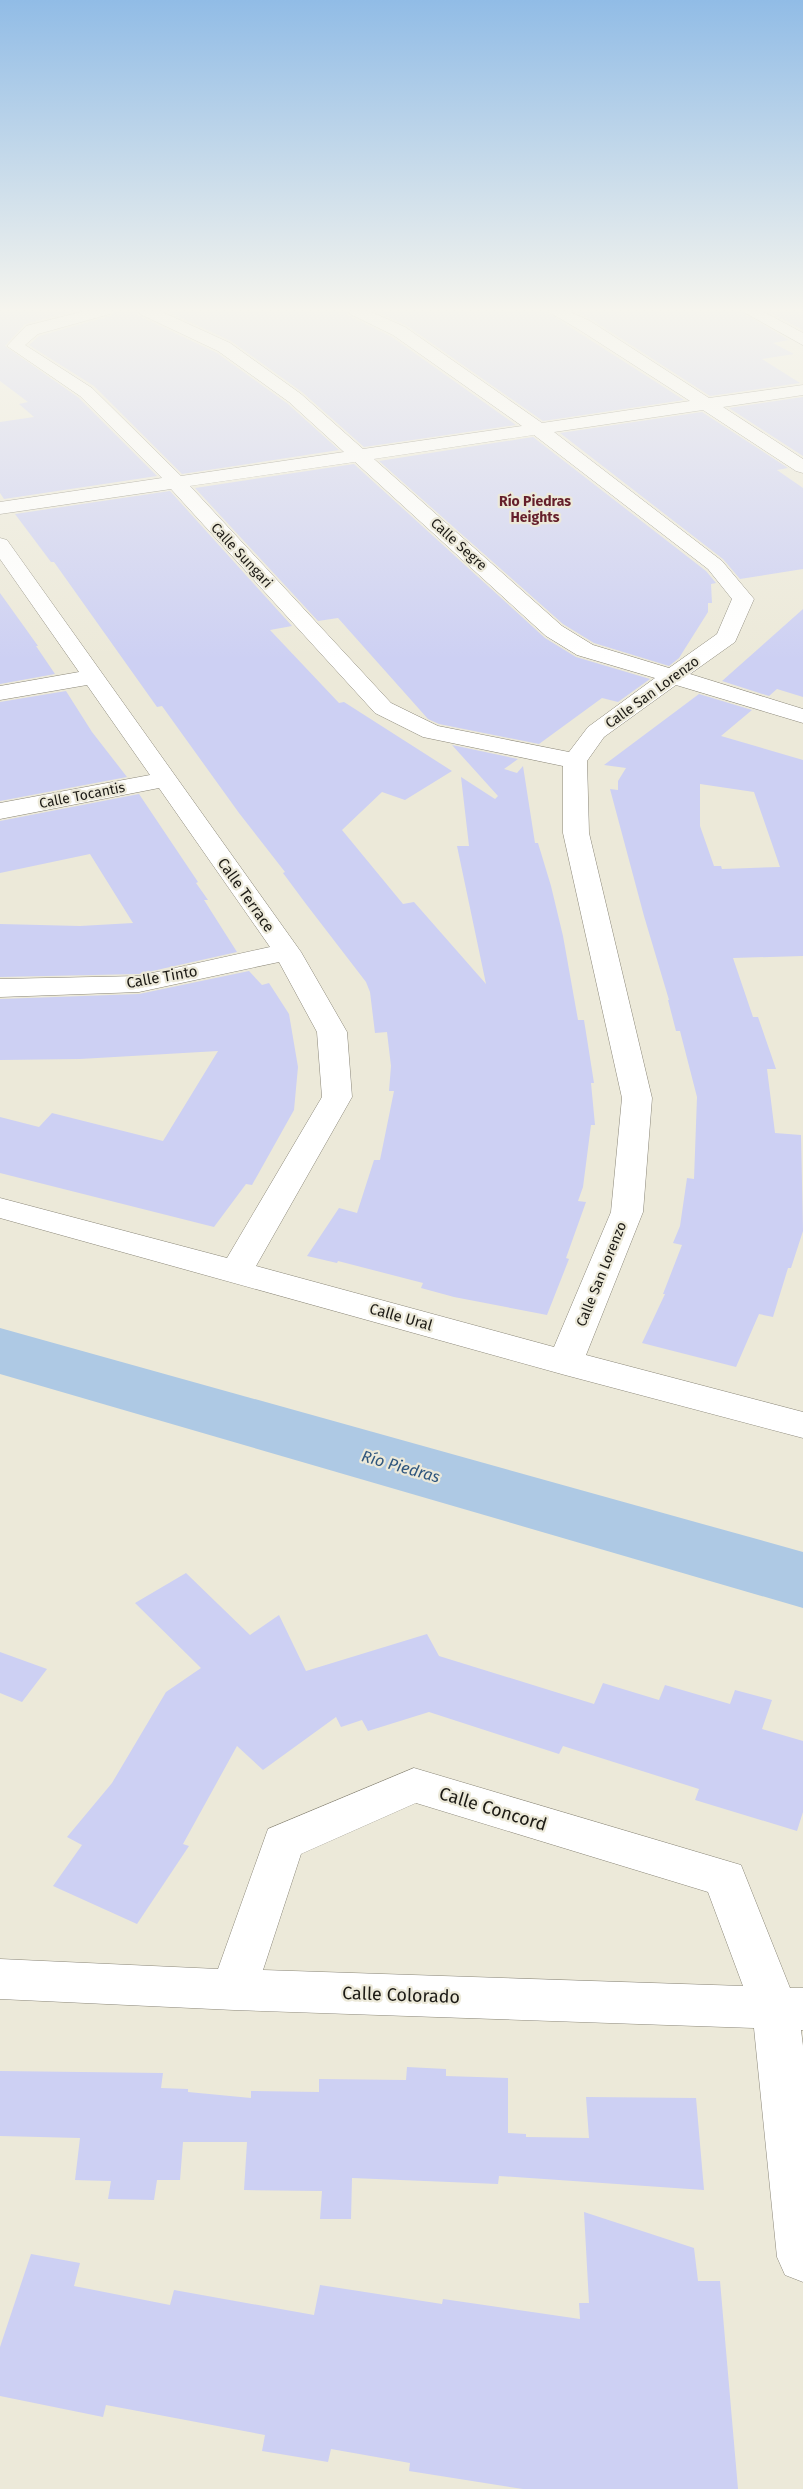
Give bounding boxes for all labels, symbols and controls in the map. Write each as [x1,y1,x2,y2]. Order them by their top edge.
district label: Río Piedras Heights [499,493,571,526]
street label: Calle Segre [427,515,490,574]
street label: Calle Sungari [207,519,276,591]
street label: Calle San Lorenzo [602,653,702,732]
street label: Calle Tocantis [38,779,127,812]
street label: Calle Terrace [214,854,278,936]
street label: Calle Tinto [125,962,199,992]
street label: Calle San Lorenzo [573,1219,630,1329]
street label: Calle Ural [367,1299,435,1335]
water label: Río Piedras [359,1446,442,1487]
street label: Calle Concord [437,1782,549,1836]
street label: Calle Colorado [342,1982,460,2008]

